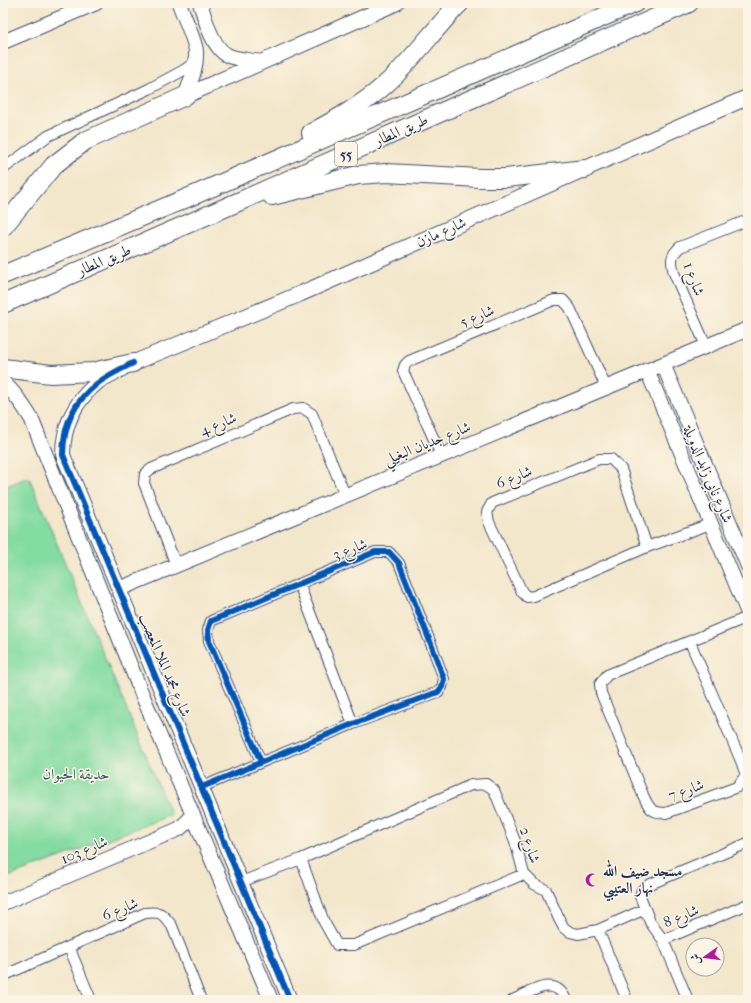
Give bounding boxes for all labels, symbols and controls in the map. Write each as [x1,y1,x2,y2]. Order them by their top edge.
street label: طريق المطار [370,110,431,152]
road number: 55 [335,142,357,166]
street label: شارع مازن [413,213,471,255]
street label: طريق المطار [72,241,134,281]
street label: شارع 1 [676,260,709,300]
street label: شارع 5 [457,301,499,335]
street label: شارع 4 [197,408,241,443]
street label: شارع جديان البغيلي [381,417,475,473]
street label: شارع نابي زايد الدويلة [675,422,737,527]
street label: شارع 6 [493,462,536,496]
street label: شارع 3 [330,534,371,567]
street label: شارع محمد الملا المعصب [131,610,195,721]
park label: حديقة الحيوان [43,765,109,783]
street label: شارع 7 [666,775,708,808]
street label: شارع 2 [512,825,544,867]
street label: شارع 103 [58,832,112,872]
place label: مسجد ضيف الله نهار العتيبي [603,859,683,902]
mosque icon: مسجد ضيف الله نهار العتيبي [584,872,600,888]
street label: شارع 6 [99,894,142,928]
street label: شارع 8 [661,901,703,935]
north arrow [685,937,725,977]
text: ش [688,952,703,966]

